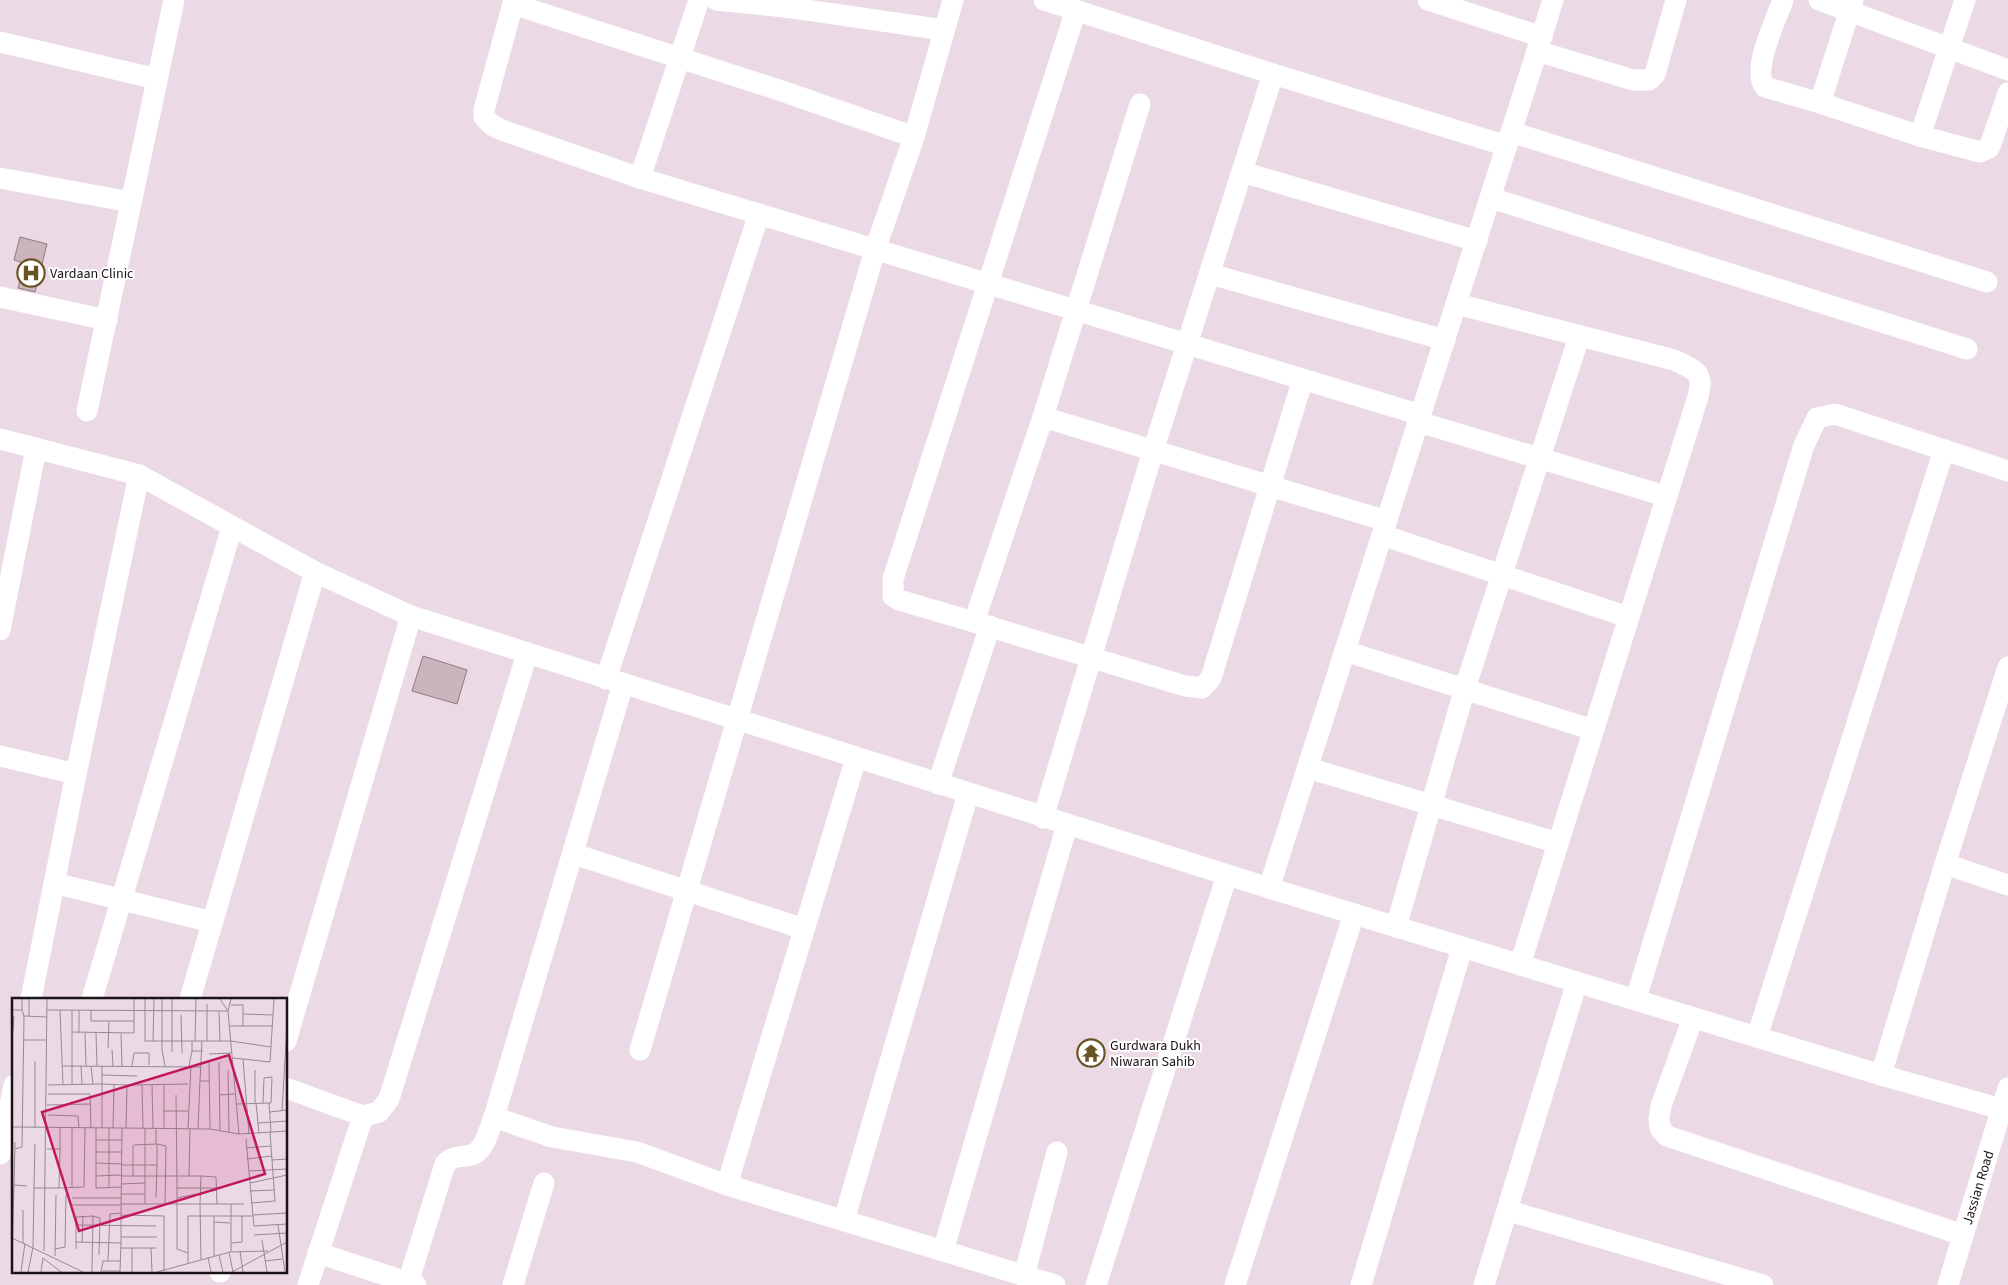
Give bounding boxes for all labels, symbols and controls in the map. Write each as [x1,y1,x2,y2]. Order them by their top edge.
hospital icon: Vardaan Clinic [16,258,46,288]
place label: Vardaan Clinic [50,264,134,284]
inset map [12,998,288,1272]
place label: Gurdwara Dukh Niwaran Sahib [1110,1036,1201,1072]
temple icon: Gurdwara Dukh Niwaran Sahib [1076,1038,1106,1068]
street label: Jassian Road [1958,1148,1999,1227]

